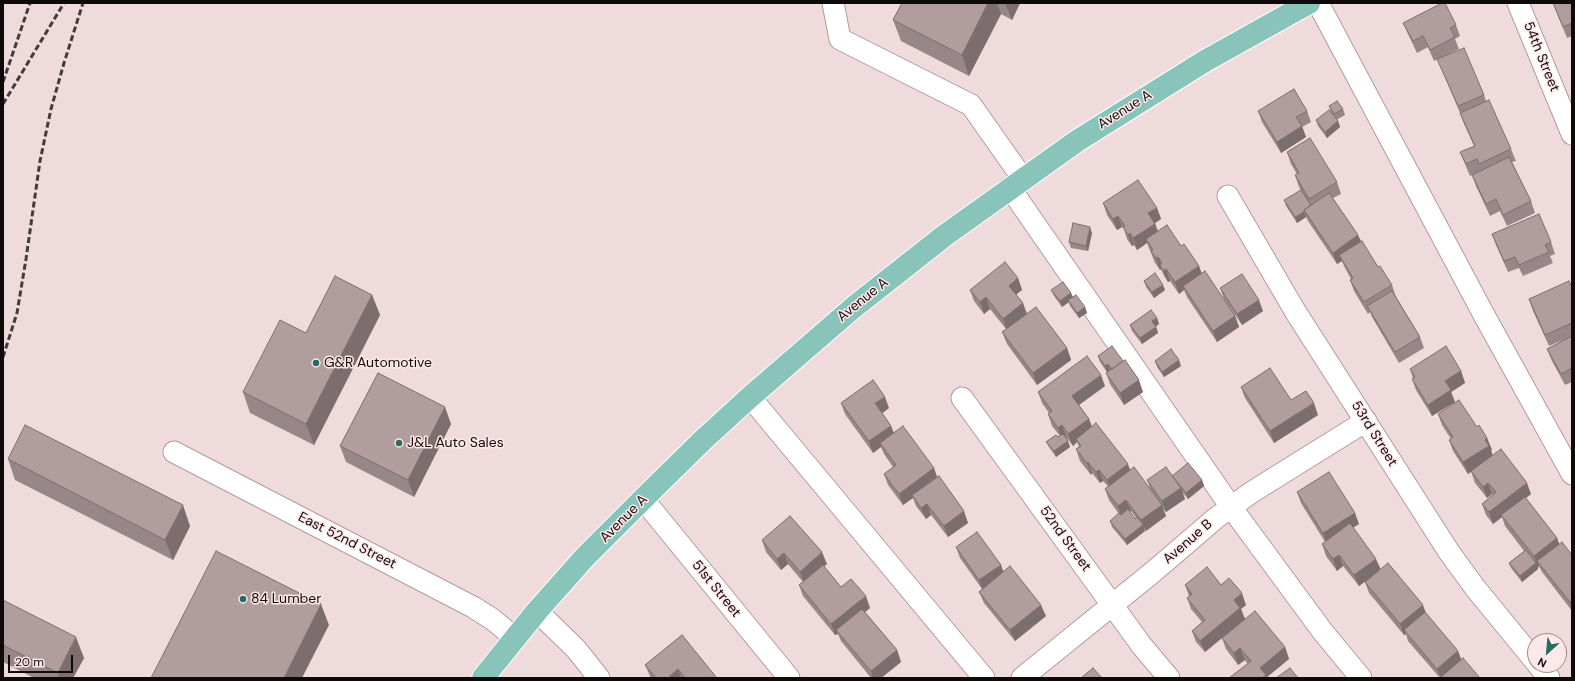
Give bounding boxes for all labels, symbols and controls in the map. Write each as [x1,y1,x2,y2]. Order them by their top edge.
street label: 54th Street [1519,20,1563,94]
street label: Avenue A [1095,87,1155,133]
street label: Avenue A [834,274,892,326]
place label: G&R Automotive [324,355,432,371]
marker: G&R Automotive [311,358,321,368]
street label: 53rd Street [1347,398,1401,470]
place label: J&L Auto Sales [407,435,504,451]
marker: J&L Auto Sales [394,438,404,448]
street label: Avenue A [597,492,651,546]
street label: 52nd Street [1036,503,1094,575]
street label: East 52nd Street [295,509,399,573]
street label: Avenue B [1160,516,1216,568]
street label: 51st Street [688,557,744,621]
place label: 84 Lumber [251,591,322,607]
marker: 84 Lumber [238,594,248,604]
north arrow [1527,633,1567,673]
scale bar [10,647,75,673]
text: 20 m [15,654,44,670]
text: N [1535,655,1549,671]

